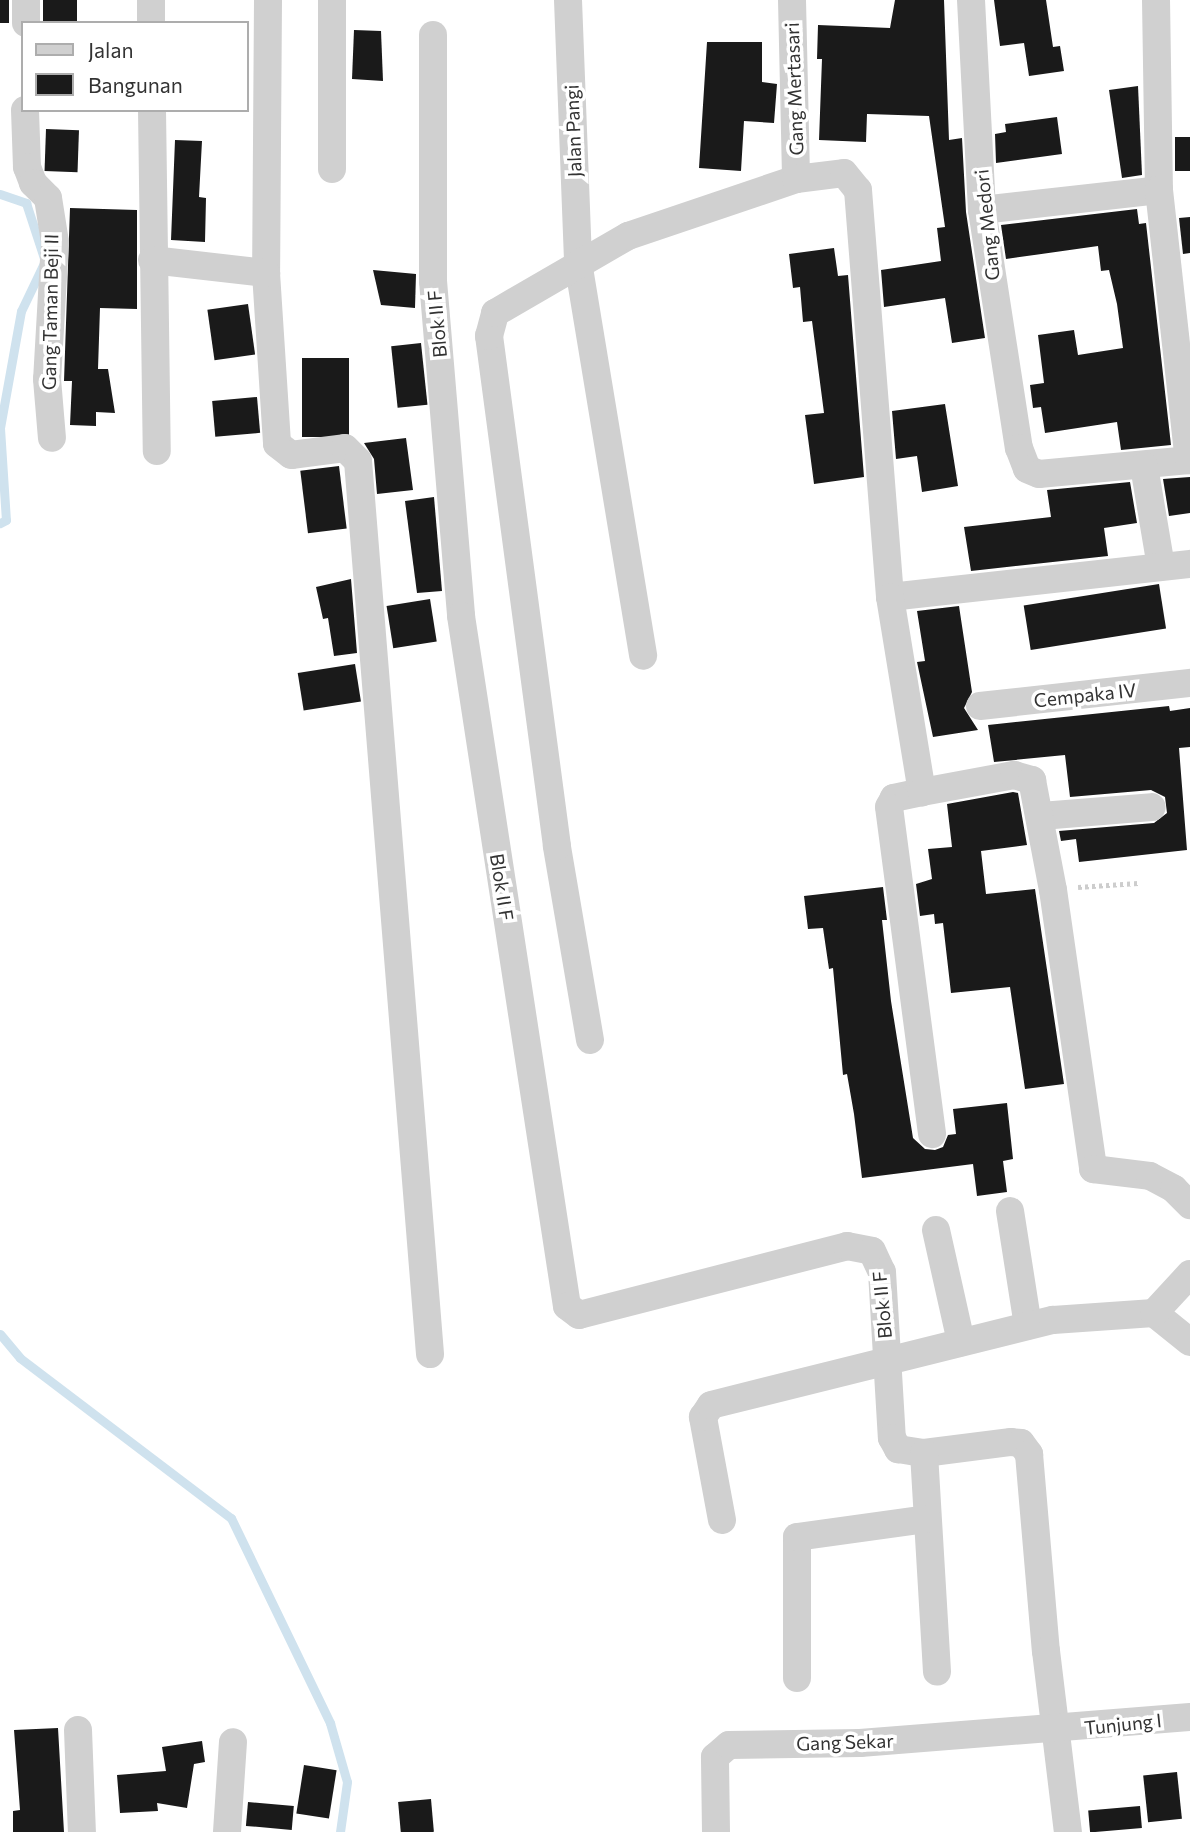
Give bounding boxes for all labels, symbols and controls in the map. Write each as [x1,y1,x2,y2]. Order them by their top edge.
legend [21,21,248,112]
street label: Gang Mertasari [780,22,808,156]
text: Jalan [88,37,133,62]
text: Bangunan [88,72,183,97]
street label: Jalan Pangi [560,84,586,178]
street label: Gang Medori [970,168,1004,282]
street label: Gang Taman Beji II [37,234,63,390]
street label: Blok II F [423,289,451,359]
street label: Cempaka IV [1033,678,1137,712]
street label: Blok II F [485,852,519,922]
street label: Blok II F [868,1270,896,1340]
street label: Tunjung I [1083,1709,1163,1739]
street label: Gang Sekar [796,1729,894,1755]

